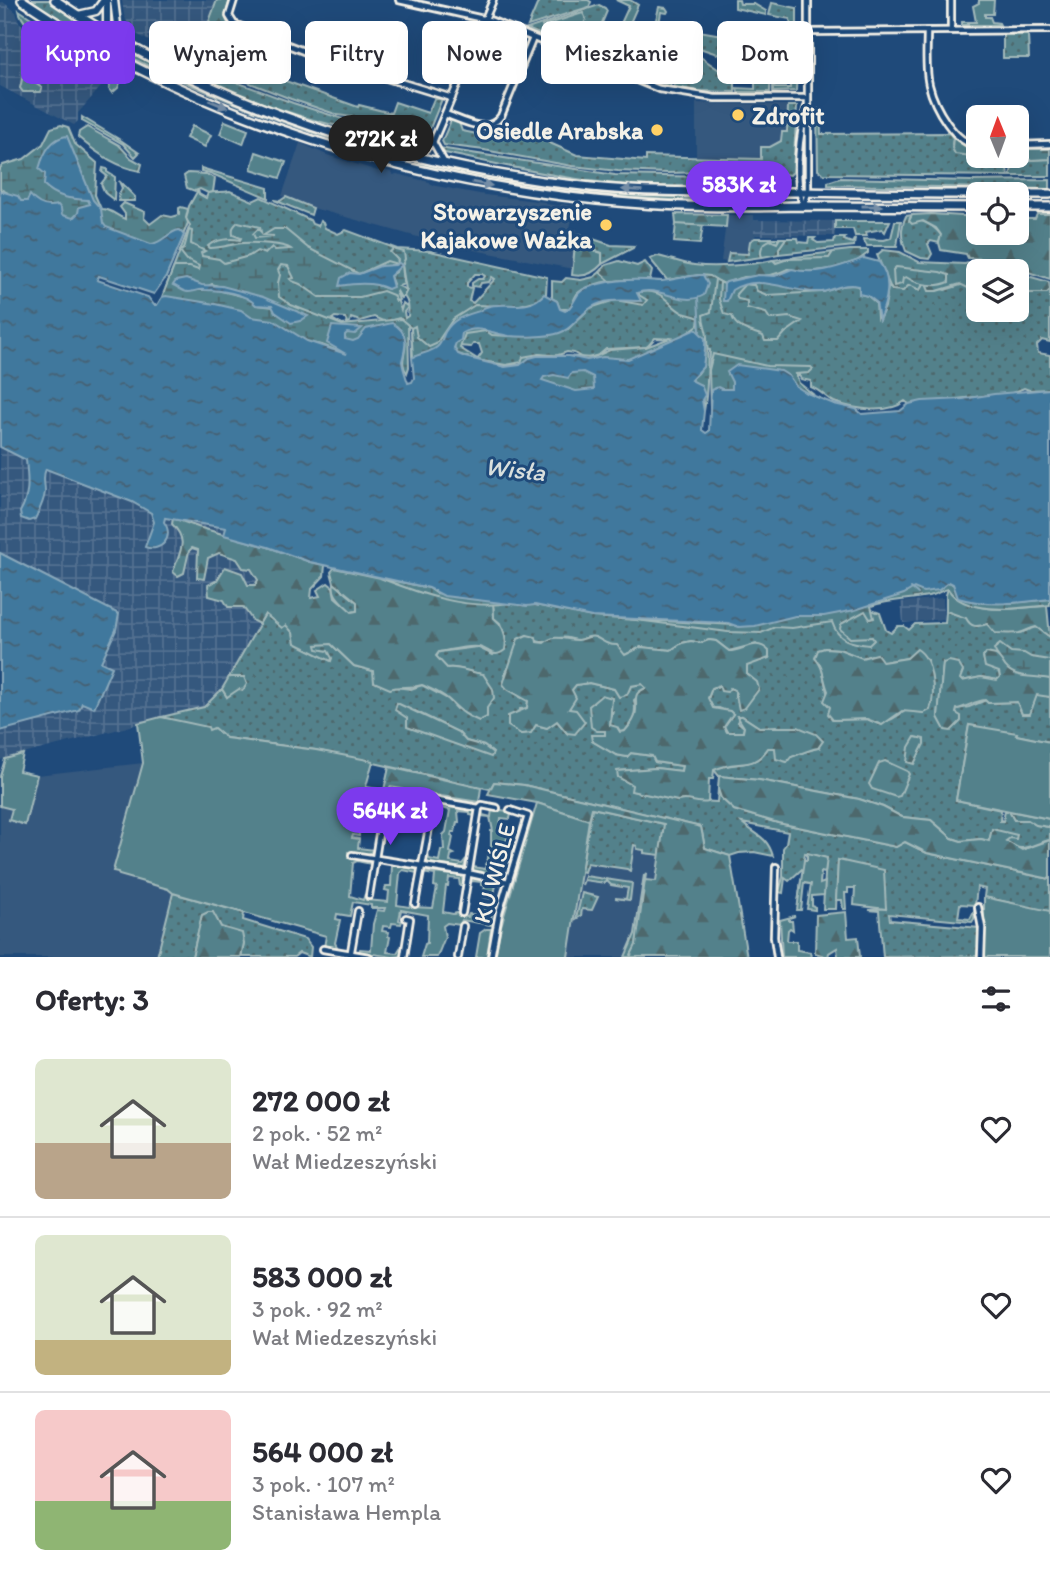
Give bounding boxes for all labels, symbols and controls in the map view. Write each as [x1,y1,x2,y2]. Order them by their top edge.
chip: Kupno [21,21,135,84]
chip: Wynajem [149,21,291,84]
chip: Filtry [305,21,408,84]
chip: Nowe [422,21,527,84]
chip: Mieszkanie [541,21,703,84]
chip: Dom [717,21,813,84]
one-way arrow [208,98,229,109]
place label: Zdrofit [752,101,825,130]
north arrow [966,105,1029,168]
map controls [966,105,1029,322]
marker: Zdrofit [730,107,746,123]
pin: 272K zł [316,116,446,175]
place label: Osiedle Arabska [476,116,643,145]
marker: Osiedle Arabska [649,122,665,138]
text: 272K zł [345,124,417,152]
pin: 583K zł [674,162,804,221]
text: 583K zł [702,170,776,198]
one-way arrow [471,179,493,190]
button: locate [966,182,1029,245]
one-way arrow [621,184,643,195]
place label: Stowarzyszenie Kajakowe Ważka [420,197,593,255]
one-way arrow [861,200,883,212]
marker: Stowarzyszenie Kajakowe Ważka [598,217,614,233]
button: layers [966,259,1029,322]
water label: Wisła [483,450,548,488]
pin: 564K zł [325,788,455,847]
text: 564K zł [352,796,428,824]
street label: KU WIŚLE [467,820,521,926]
icon: filters [977,980,1015,1018]
text: Oferty: 3 [35,981,149,1018]
text: 272 000 zł [252,1082,390,1119]
icon: home [91,1087,175,1171]
icon: heart [977,1110,1015,1148]
text: 2 pok. · 52 m² [252,1119,382,1147]
text: Wał Miedzeszyński [252,1147,437,1175]
text: 583 000 zł [252,1258,392,1295]
icon: home [91,1263,175,1347]
icon: heart [977,1286,1015,1324]
text: 3 pok. · 92 m² [252,1295,383,1323]
text: Wał Miedzeszyński [252,1323,437,1351]
text: 564 000 zł [252,1433,393,1470]
icon: home [91,1438,175,1522]
icon: heart [977,1461,1015,1499]
text: 3 pok. · 107 m² [252,1470,395,1498]
text: Stanisława Hempla [252,1498,441,1526]

